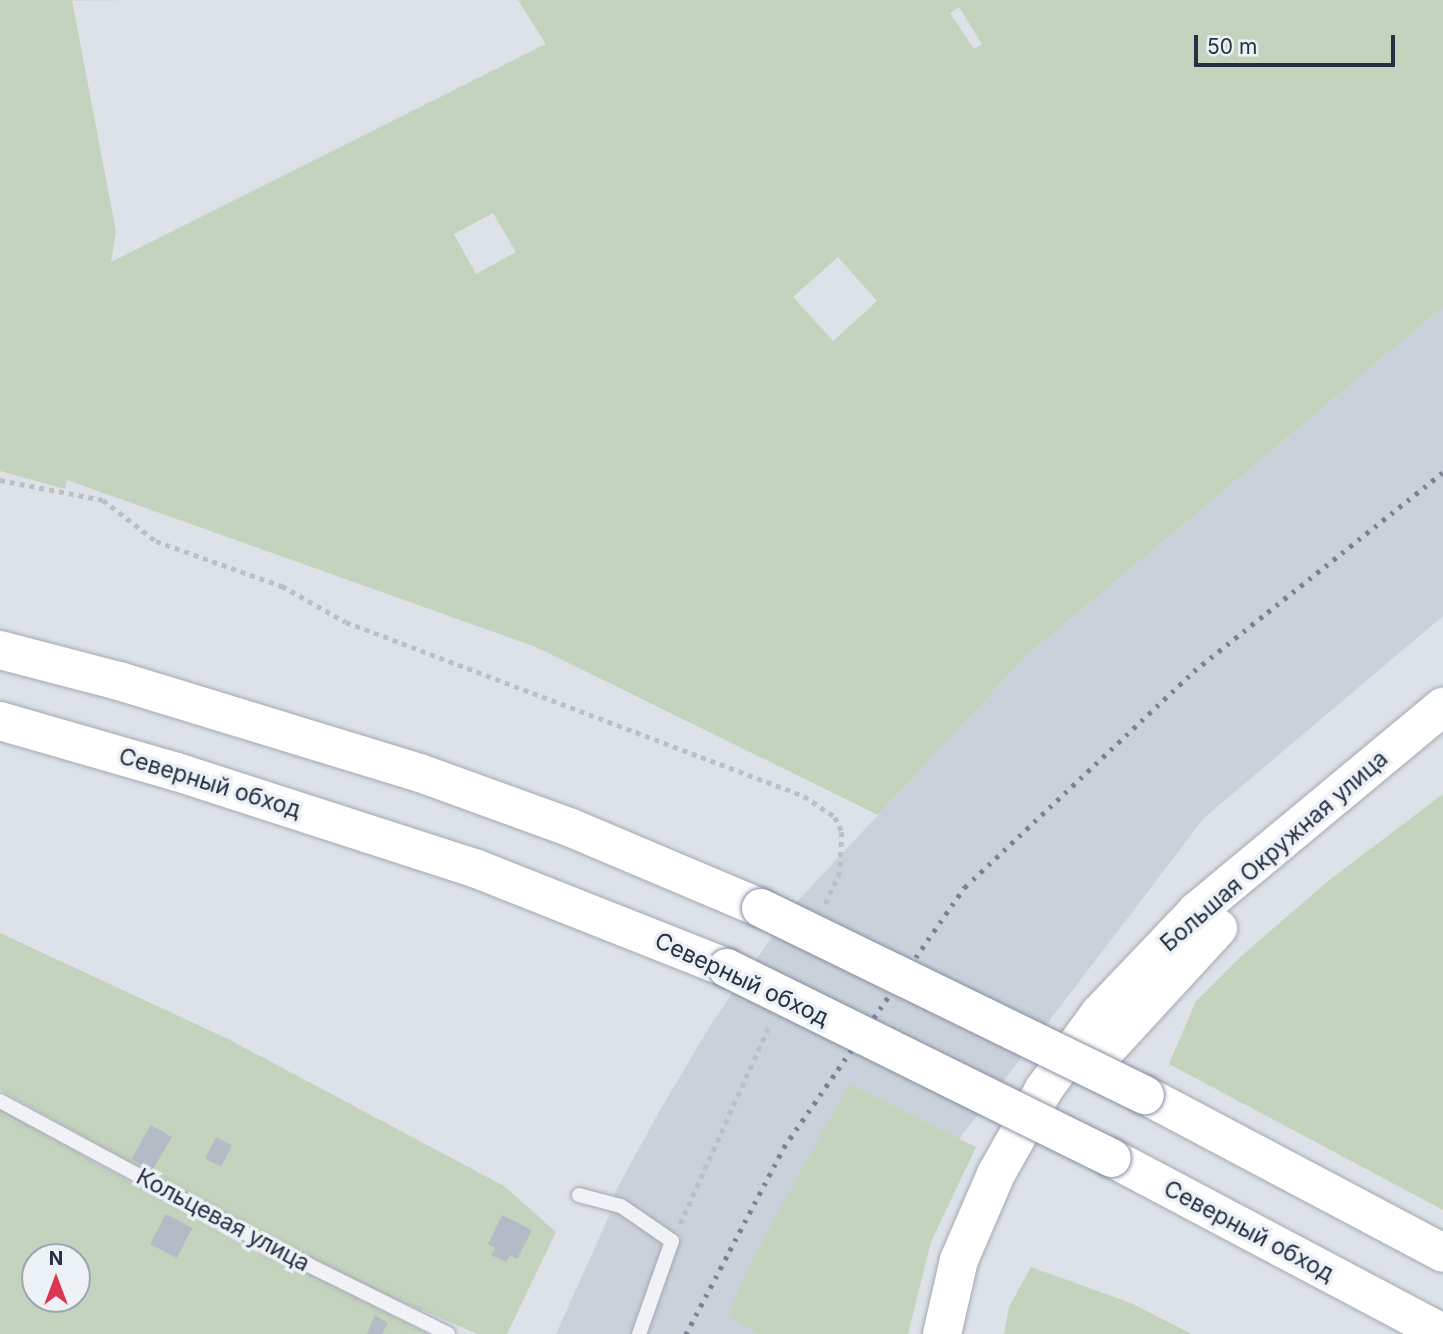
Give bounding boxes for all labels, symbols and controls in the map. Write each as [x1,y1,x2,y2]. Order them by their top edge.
scale bar [1198,21,1399,65]
text: 50 m [1207,34,1257,59]
street label: Северный обход [116,742,304,824]
street label: Большая Окружная улица [1155,745,1393,957]
street label: Северный обход [651,927,833,1031]
street label: Кольцевая улица [132,1163,314,1277]
street label: Северный обход [1159,1174,1339,1288]
north arrow [21,1243,91,1313]
text: N [49,1247,63,1270]

